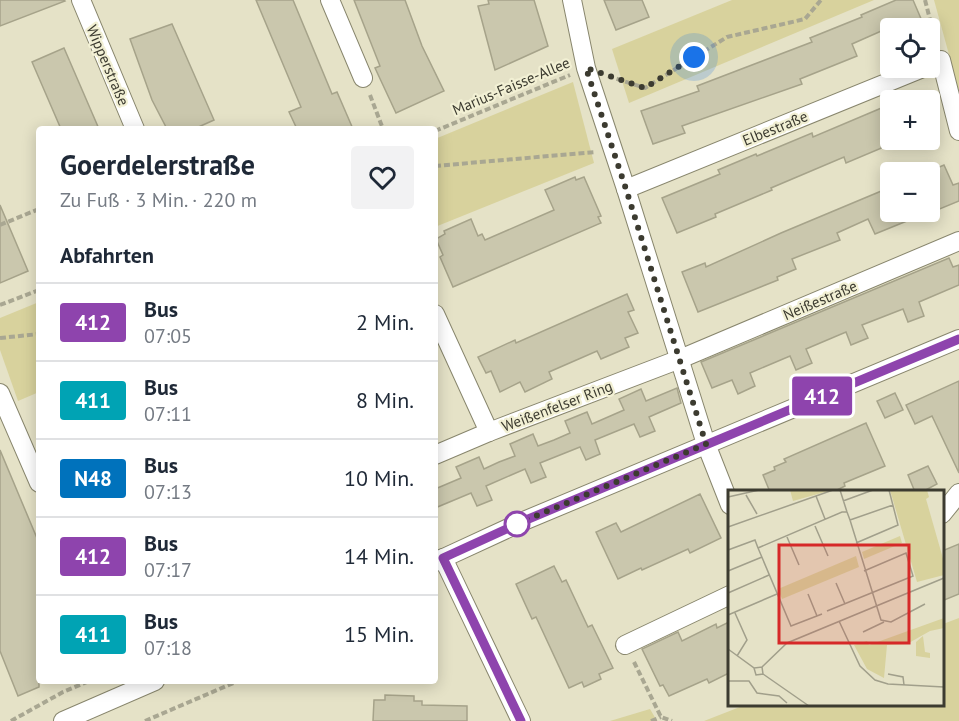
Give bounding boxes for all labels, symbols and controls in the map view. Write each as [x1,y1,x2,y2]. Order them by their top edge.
map controls [880,18,940,222]
button: locate [880,18,940,78]
street label: Wipperstraße [82,22,134,108]
your location [679,42,709,72]
street label: Marius-Faisse-Allee [449,53,573,119]
button: + [880,90,940,150]
street label: Elbestraße [740,106,810,150]
text: Goerdelerstraße [60,146,255,183]
button: heart [351,146,414,209]
button: − [880,162,940,222]
text: Zu Fuß · 3 Min. · 220 m [60,187,257,213]
text: Abfahrten [60,241,154,269]
street label: Neißestraße [780,276,860,324]
text: Bus [144,295,178,323]
text: 2 Min. [356,308,414,336]
text: 412 [75,309,111,336]
text: 07:05 [144,323,192,349]
text: Bus [144,373,178,401]
street label: Weißenfelser Ring [499,376,615,436]
line badge: 412 [788,376,856,416]
text: 412 [804,383,840,410]
text: 8 Min. [356,386,414,414]
text: 411 [75,387,111,414]
text: 07:11 [144,401,192,427]
text: Bus [144,451,178,479]
text: 10 Min. [344,464,414,492]
text: N48 [74,465,112,492]
text: 07:13 [144,479,192,505]
inset map [728,490,944,706]
unlabelled marker [504,511,530,537]
text: Bus [144,529,178,557]
text: 14 Min. [344,542,414,570]
text: 412 [75,543,111,570]
text: 07:17 [144,557,192,583]
text: Bus [144,607,178,635]
text: 15 Min. [344,620,414,648]
text: 411 [75,621,111,648]
text: 07:18 [144,635,192,661]

